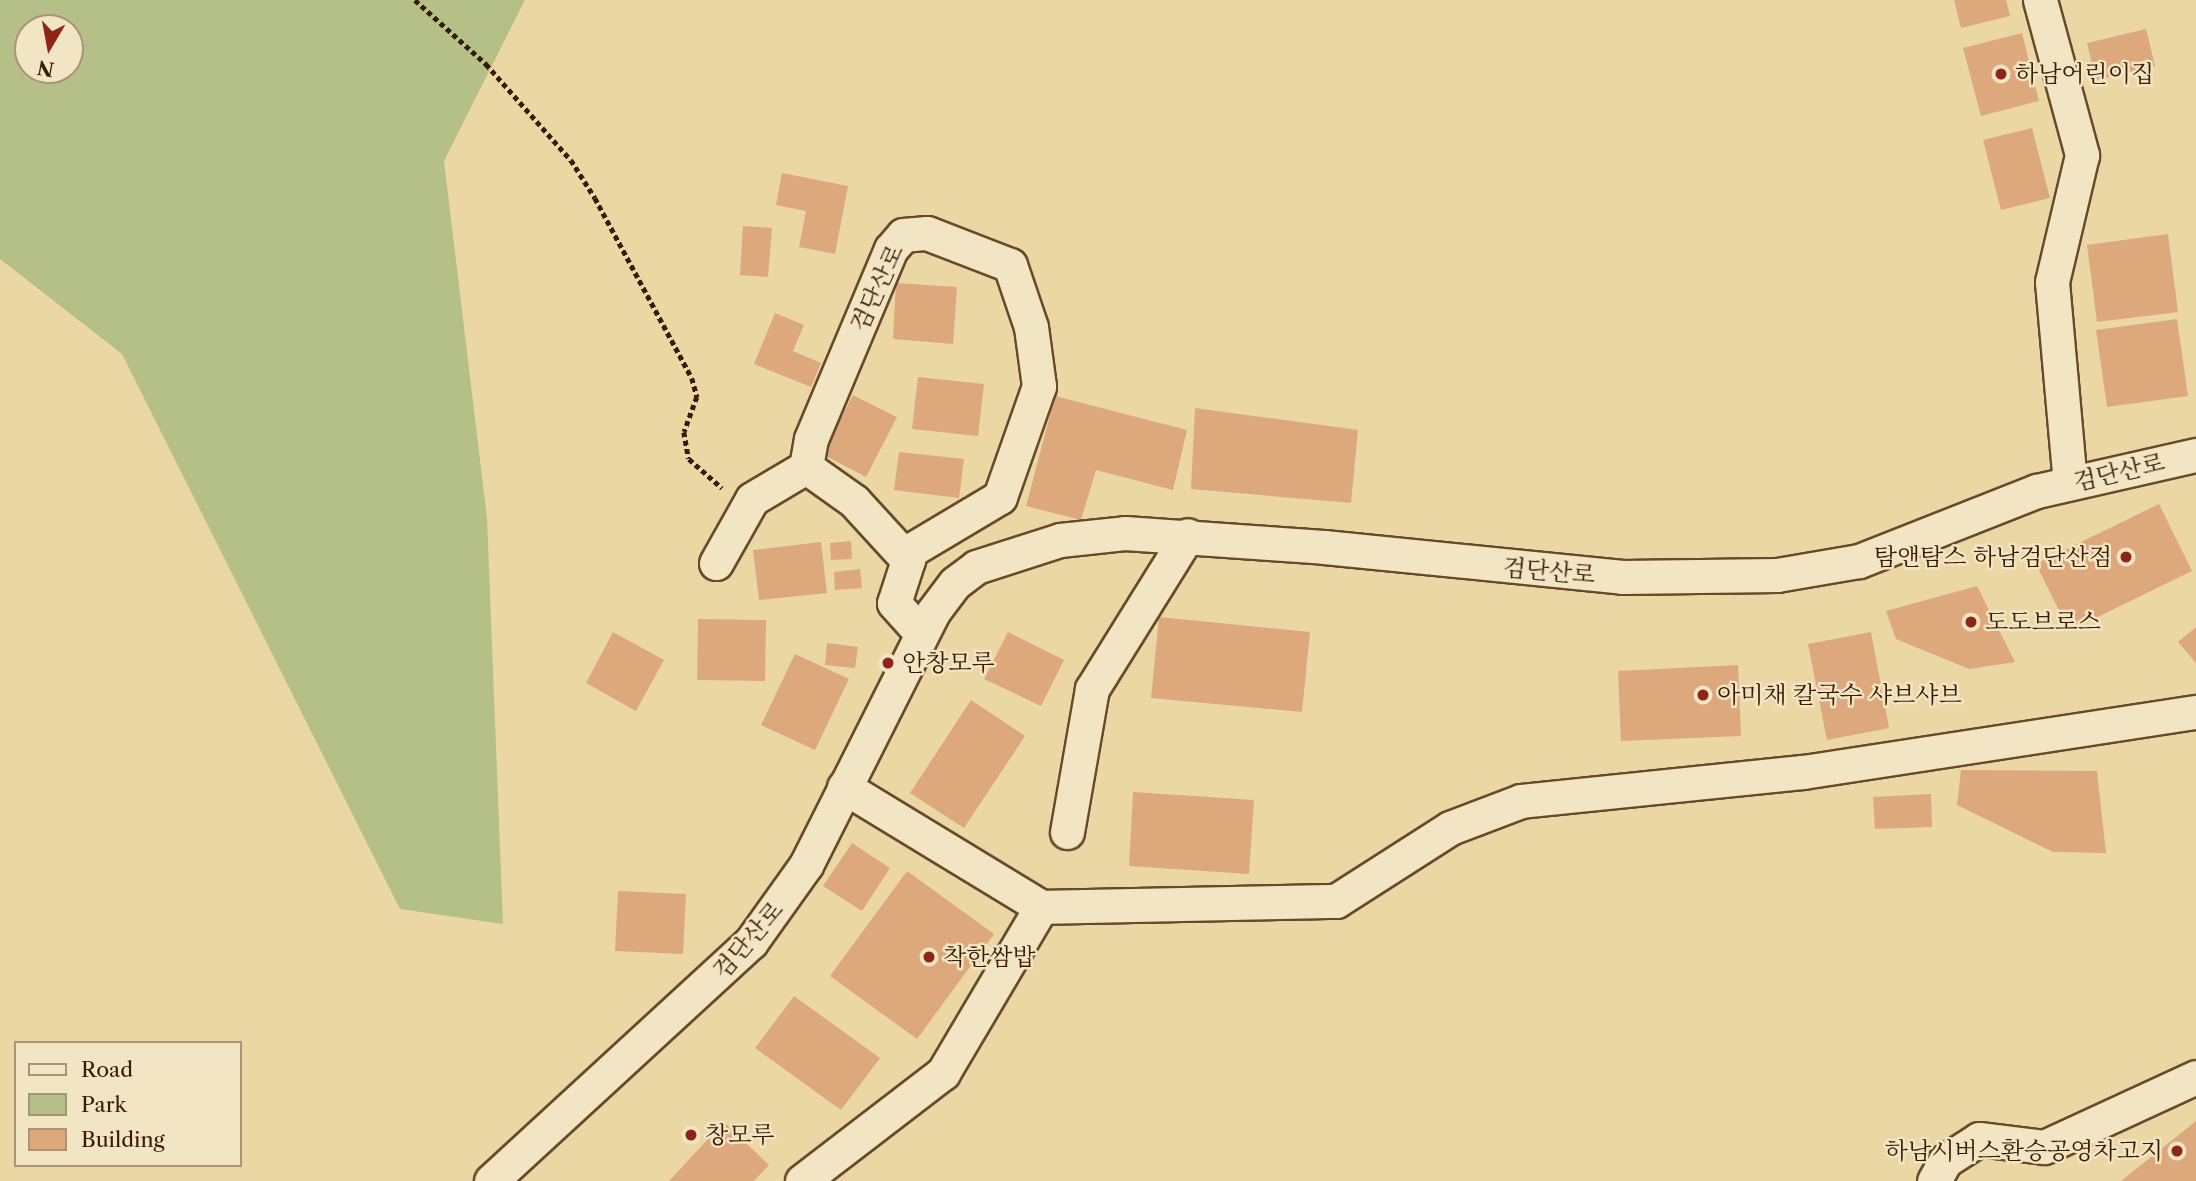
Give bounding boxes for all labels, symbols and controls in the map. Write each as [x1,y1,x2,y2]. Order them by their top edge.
north arrow [14,14,84,84]
text: N [35,55,56,81]
place label: 하남어린이집 [2015,60,2154,88]
marker: 하남어린이집 [1993,66,2009,82]
street label: 검단산로 [844,240,910,336]
street label: 검단산로 [2071,448,2167,496]
place label: 탐앤탐스 하남검단산점 [1874,543,2112,571]
marker: 탐앤탐스 하남검단산점 [2118,549,2134,565]
street label: 검단산로 [1502,553,1596,589]
place label: 도도브로스 [1985,608,2101,636]
marker: 도도브로스 [1963,614,1979,630]
place label: 안창모루 [902,649,995,677]
marker: 안창모루 [880,655,896,671]
place label: 아미채 칼국수 샤브샤브 [1717,681,1962,709]
marker: 아미채 칼국수 샤브샤브 [1695,687,1711,703]
street label: 검단산로 [707,896,789,984]
place label: 착한쌈밥 [943,943,1036,971]
marker: 착한쌈밥 [921,949,937,965]
legend [14,1041,242,1167]
text: Road [81,1057,133,1082]
text: Park [81,1092,127,1117]
place label: 창모루 [705,1121,775,1149]
text: Building [81,1127,165,1152]
marker: 창모루 [683,1127,699,1143]
place label: 하남시버스환승공영차고지 [1885,1137,2163,1165]
marker: 하남시버스환승공영차고지 [2169,1143,2185,1159]

